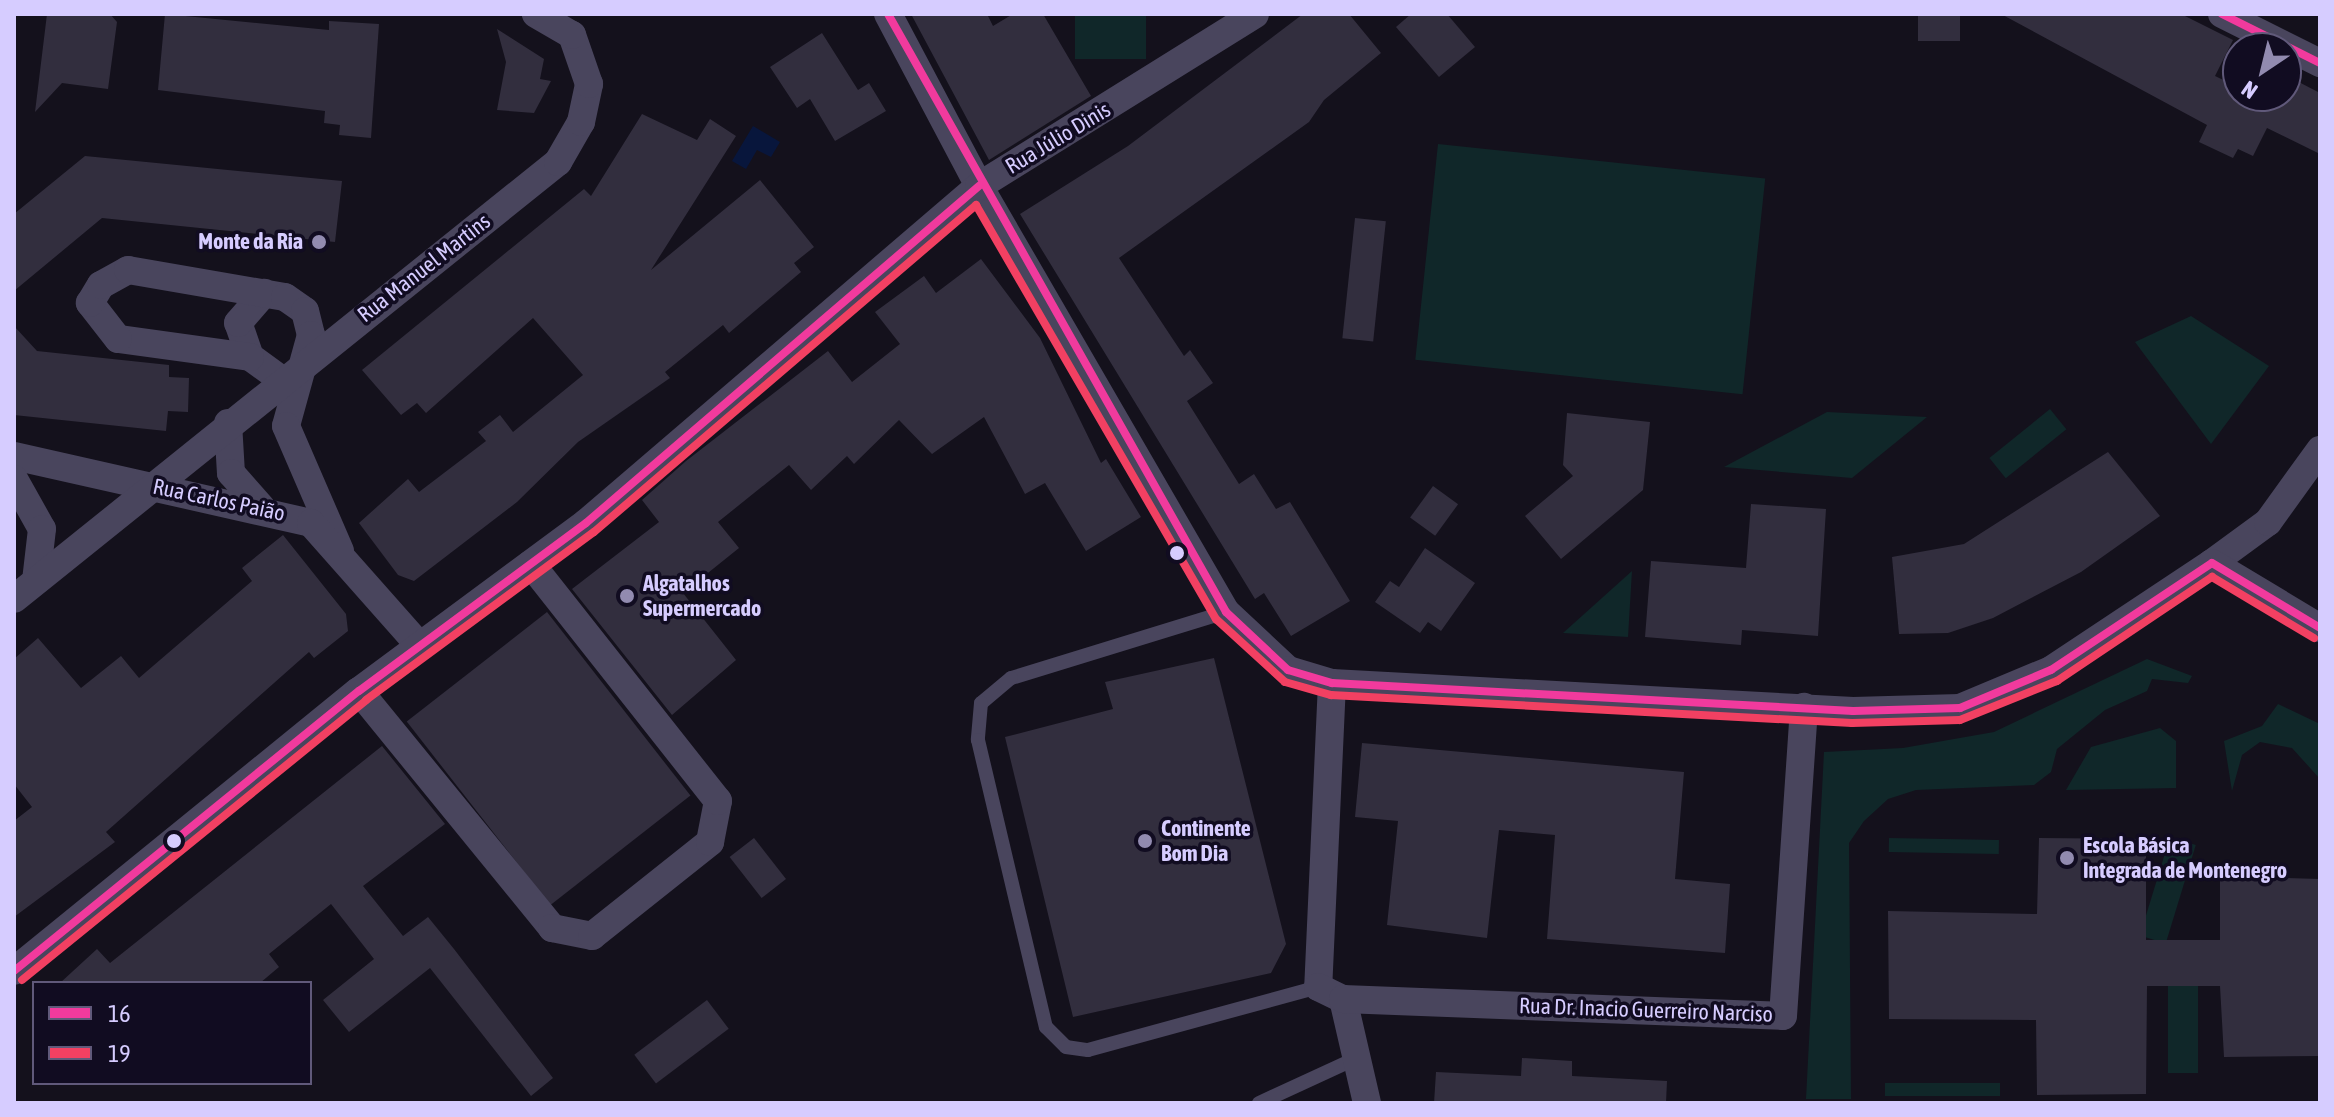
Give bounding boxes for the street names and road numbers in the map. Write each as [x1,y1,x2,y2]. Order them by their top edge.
street label: Rua Júlio Dinis [1001,96,1115,180]
street label: Rua Manuel Martins [352,208,496,328]
street label: Rua Carlos Paião [151,473,287,527]
street label: Rua Dr. Inacio Guerreiro Narciso [1519,992,1773,1028]

